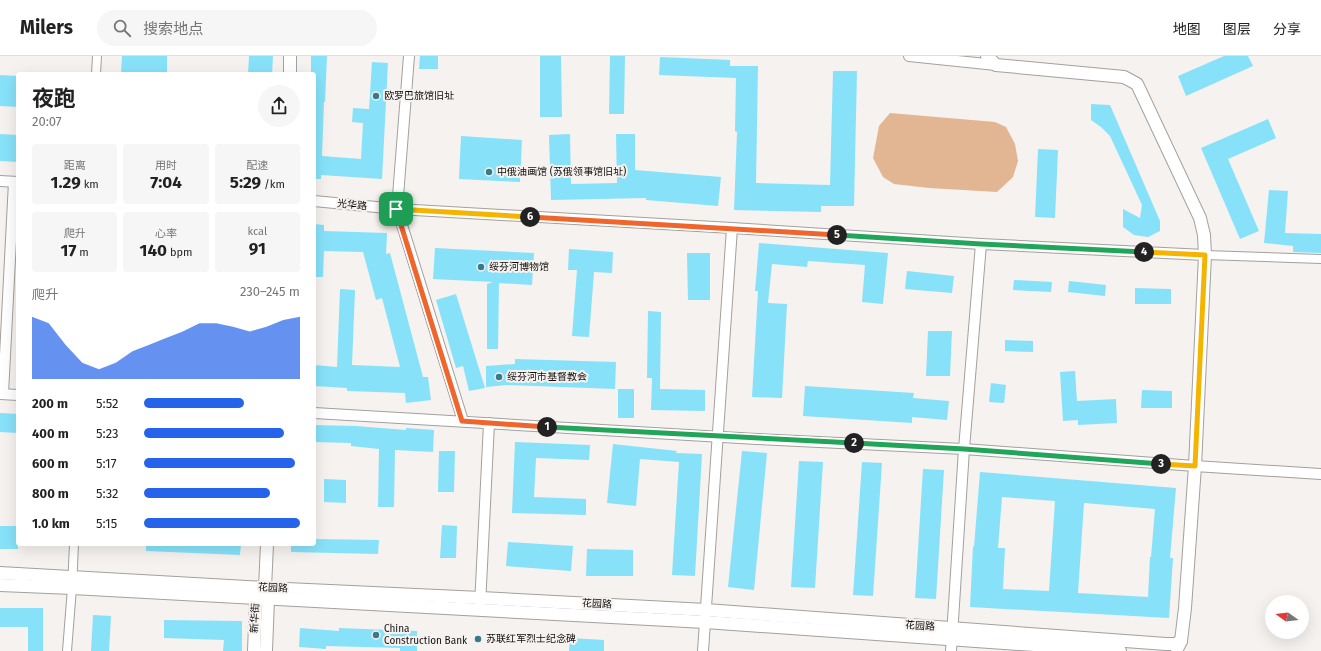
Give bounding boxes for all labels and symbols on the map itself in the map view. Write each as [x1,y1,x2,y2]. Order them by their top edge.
place label: 欧罗巴旅馆旧址 [384,90,454,102]
marker: 欧罗巴旅馆旧址 [371,91,381,101]
place label: 中俄油画馆 (苏俄领事馆旧址) [497,165,626,178]
marker: 中俄油画馆 (苏俄领事馆旧址) [484,167,494,177]
pin [379,192,413,226]
street label: 光华路 [336,197,368,213]
pin: 6 [520,207,540,227]
pin: 5 [827,225,847,245]
pin: 4 [1134,242,1154,262]
place label: 绥芬河博物馆 [489,261,549,273]
marker: 绥芬河博物馆 [476,262,486,272]
place label: 绥芬河市基督教会 [507,371,587,383]
marker: 绥芬河市基督教会 [494,372,504,382]
pin: 1 [537,417,557,437]
pin: 2 [844,433,864,453]
pin: 3 [1151,454,1171,474]
street label: 花园路 [258,581,288,595]
north arrow [1265,595,1309,639]
street label: 花园路 [582,597,612,611]
street label: 新华街 [248,603,262,633]
street label: 花园路 [905,619,935,633]
place label: China Construction Bank [384,623,468,647]
marker: China Construction Bank [371,630,381,640]
place label: 苏联红军烈士纪念碑 [486,633,576,645]
marker: 苏联红军烈士纪念碑 [473,634,483,644]

